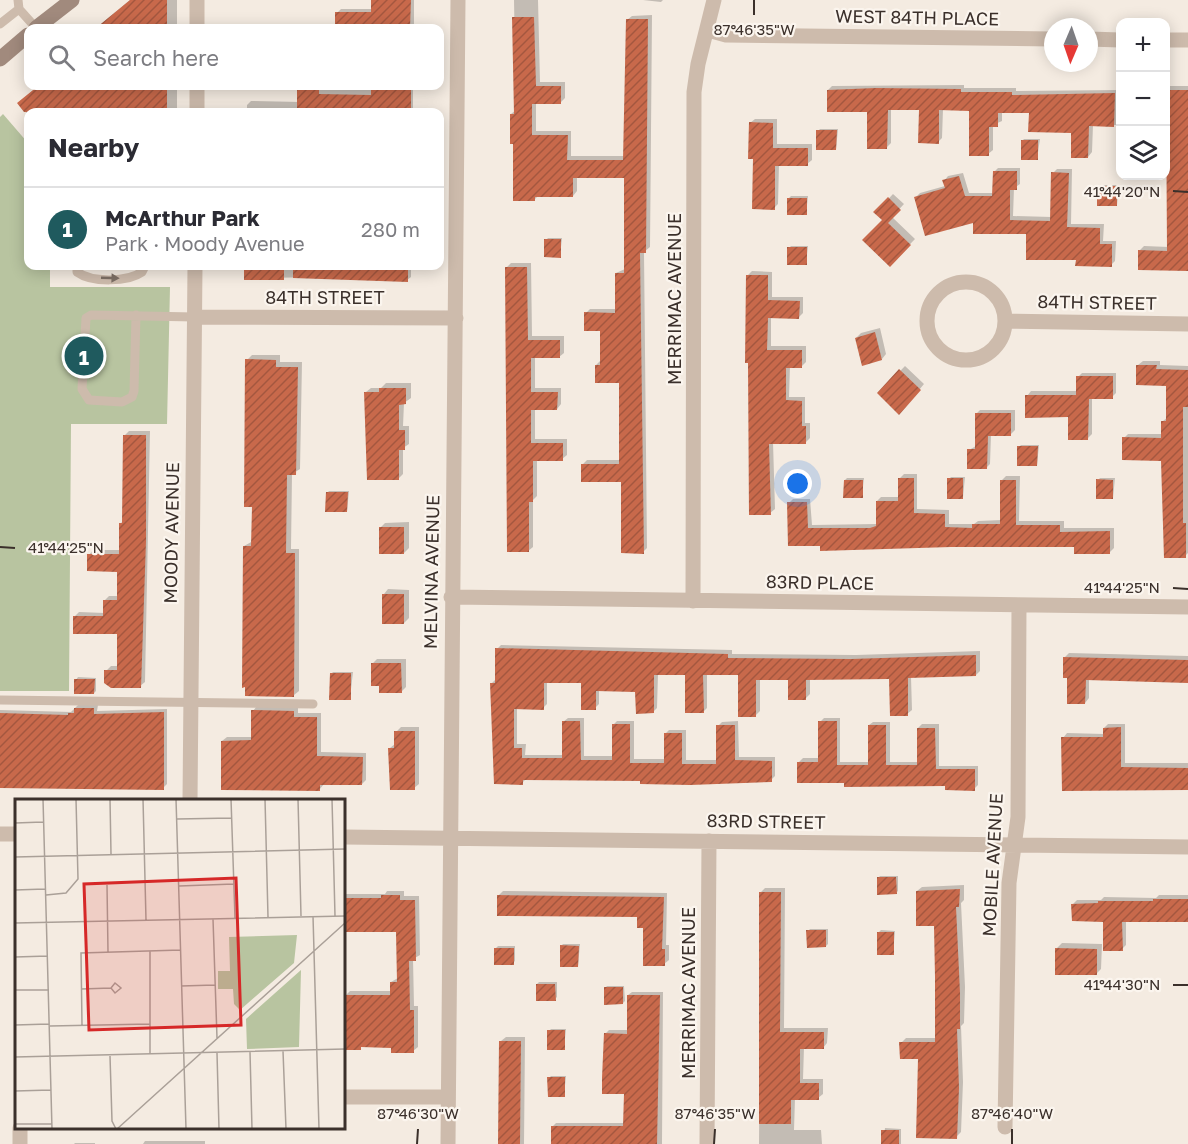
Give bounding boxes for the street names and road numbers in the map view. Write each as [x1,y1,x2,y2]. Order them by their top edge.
street label: WEST 84TH PLACE [835,5,999,29]
street label: MERRIMAC AVENUE [663,213,685,385]
street label: 84TH STREET [265,286,385,308]
street label: 84TH STREET [1037,290,1157,314]
street label: MOODY AVENUE [159,462,183,604]
street label: MELVINA AVENUE [419,495,443,649]
street label: 83RD PLACE [766,570,874,594]
street label: MOBILE AVENUE [977,793,1007,937]
street label: 83RD STREET [706,809,826,833]
street label: MERRIMAC AVENUE [677,907,699,1079]

